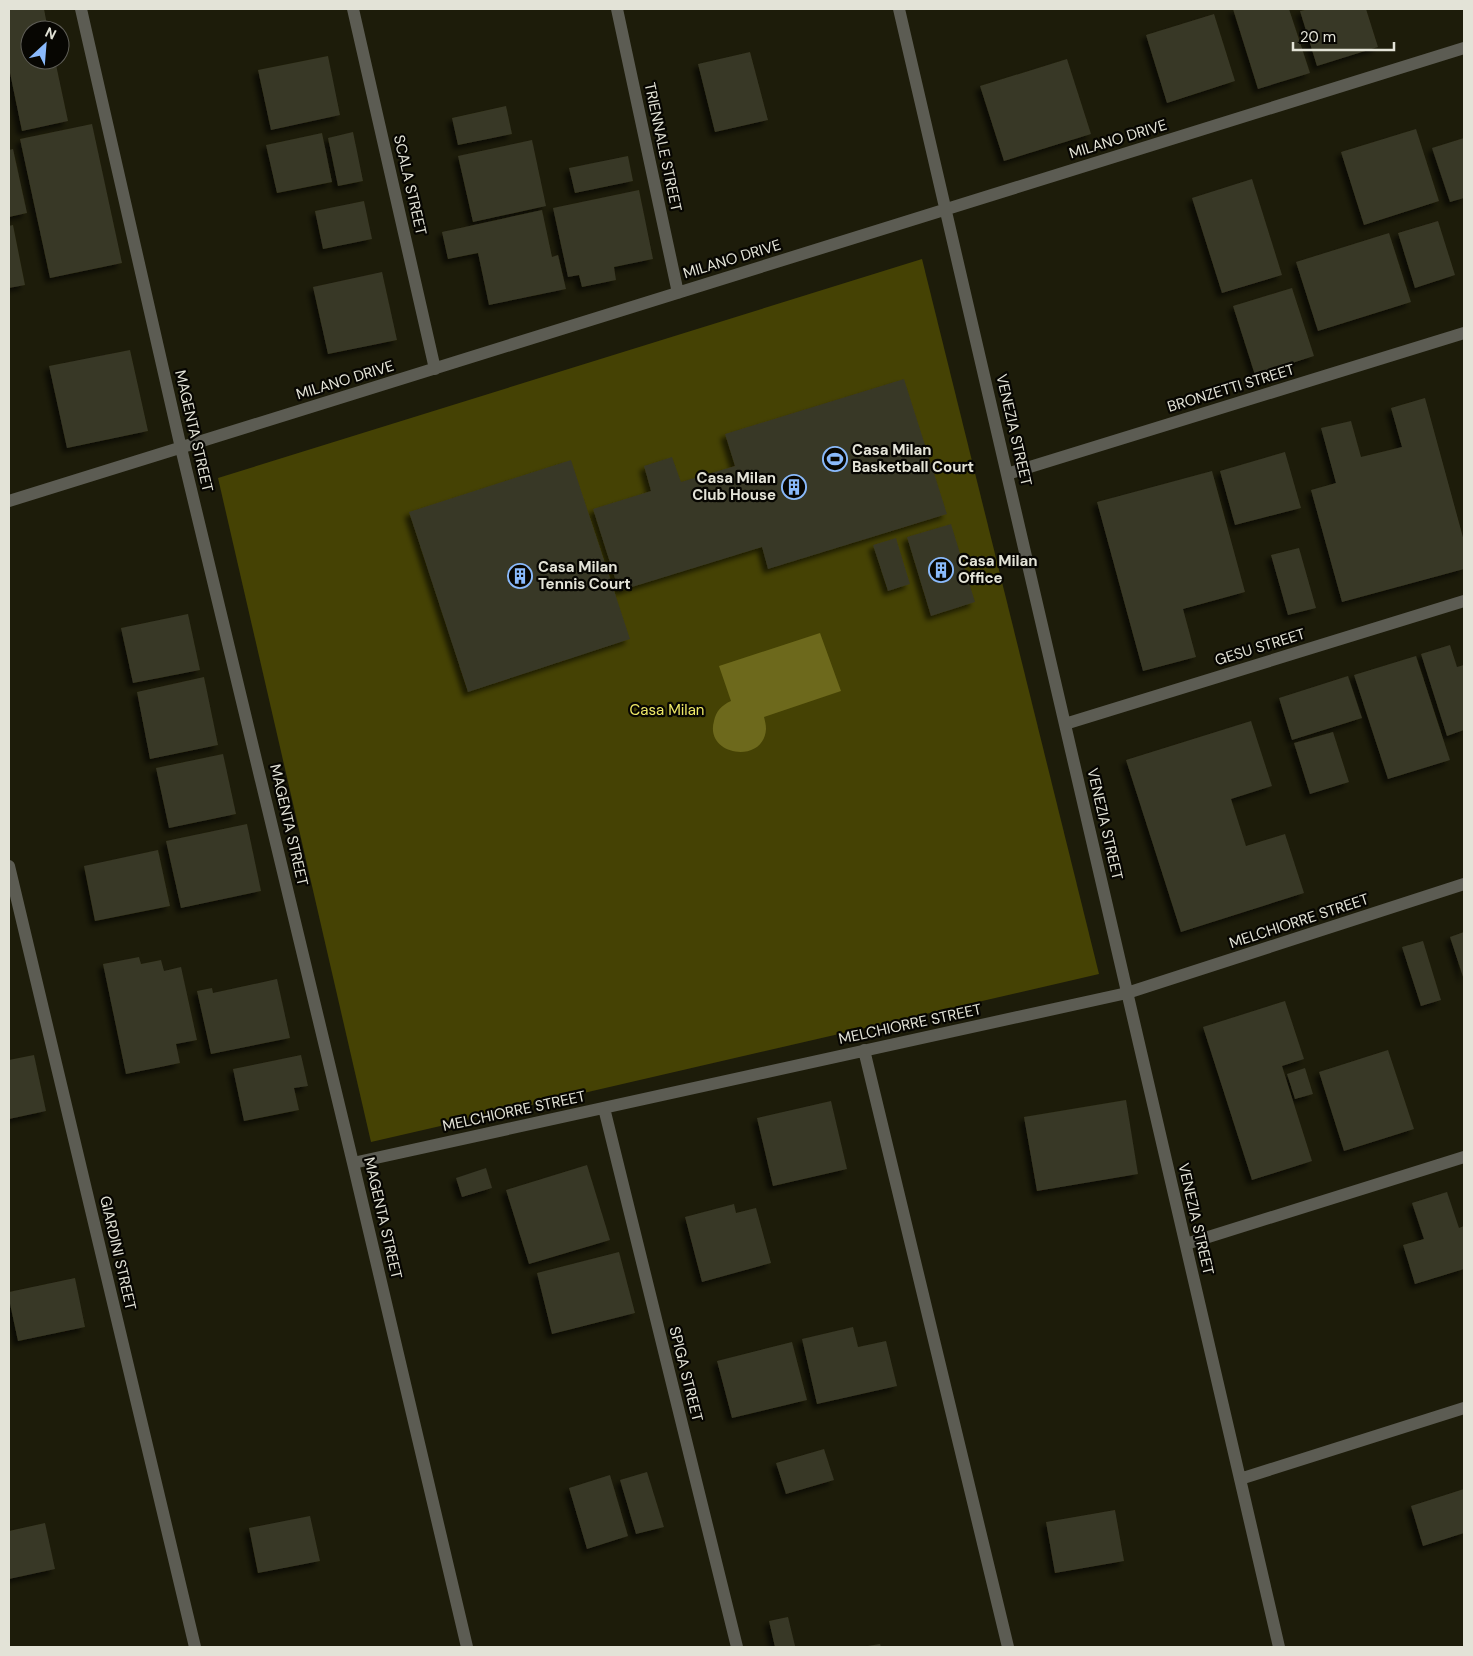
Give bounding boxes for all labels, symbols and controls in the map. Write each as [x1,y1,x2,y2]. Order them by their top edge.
north arrow [20,20,70,70]
scale bar [1293,20,1394,52]
text: N [42,23,59,44]
text: 20 m [1300,27,1336,47]
street label: TRIENNALE STREET [640,81,686,213]
street label: MILANO DRIVE [1067,115,1169,163]
street label: SCALA STREET [389,133,431,237]
street label: MILANO DRIVE [681,235,783,283]
street label: MILANO DRIVE [294,356,396,404]
street label: BRONZETTI STREET [1165,359,1297,417]
street label: MAGENTA STREET [170,368,218,494]
street label: VENEZIA STREET [991,372,1037,488]
place label: Casa Milan Basketball Court [852,440,974,477]
sports icon: Casa Milan Basketball Court [822,446,848,472]
place label: Casa Milan Club House [692,468,776,505]
building icon: Casa Milan Club House [781,474,807,500]
place label: Casa Milan Office [958,551,1038,588]
place label: Casa Milan Tennis Court [538,557,631,594]
building icon: Casa Milan Office [928,557,954,583]
building icon: Casa Milan Tennis Court [507,563,533,589]
street label: GESU STREET [1212,624,1308,670]
park label: Casa Milan [630,700,704,720]
street label: MAGENTA STREET [265,762,313,888]
street label: VENEZIA STREET [1082,766,1128,882]
street label: MELCHIORRE STREET [1227,889,1371,953]
street label: MELCHIORRE STREET [837,999,983,1049]
street label: MELCHIORRE STREET [441,1086,587,1136]
street label: MAGENTA STREET [359,1155,407,1281]
street label: VENEZIA STREET [1173,1161,1219,1277]
street label: GIARDINI STREET [95,1194,141,1312]
street label: SPIGA STREET [665,1324,707,1424]

